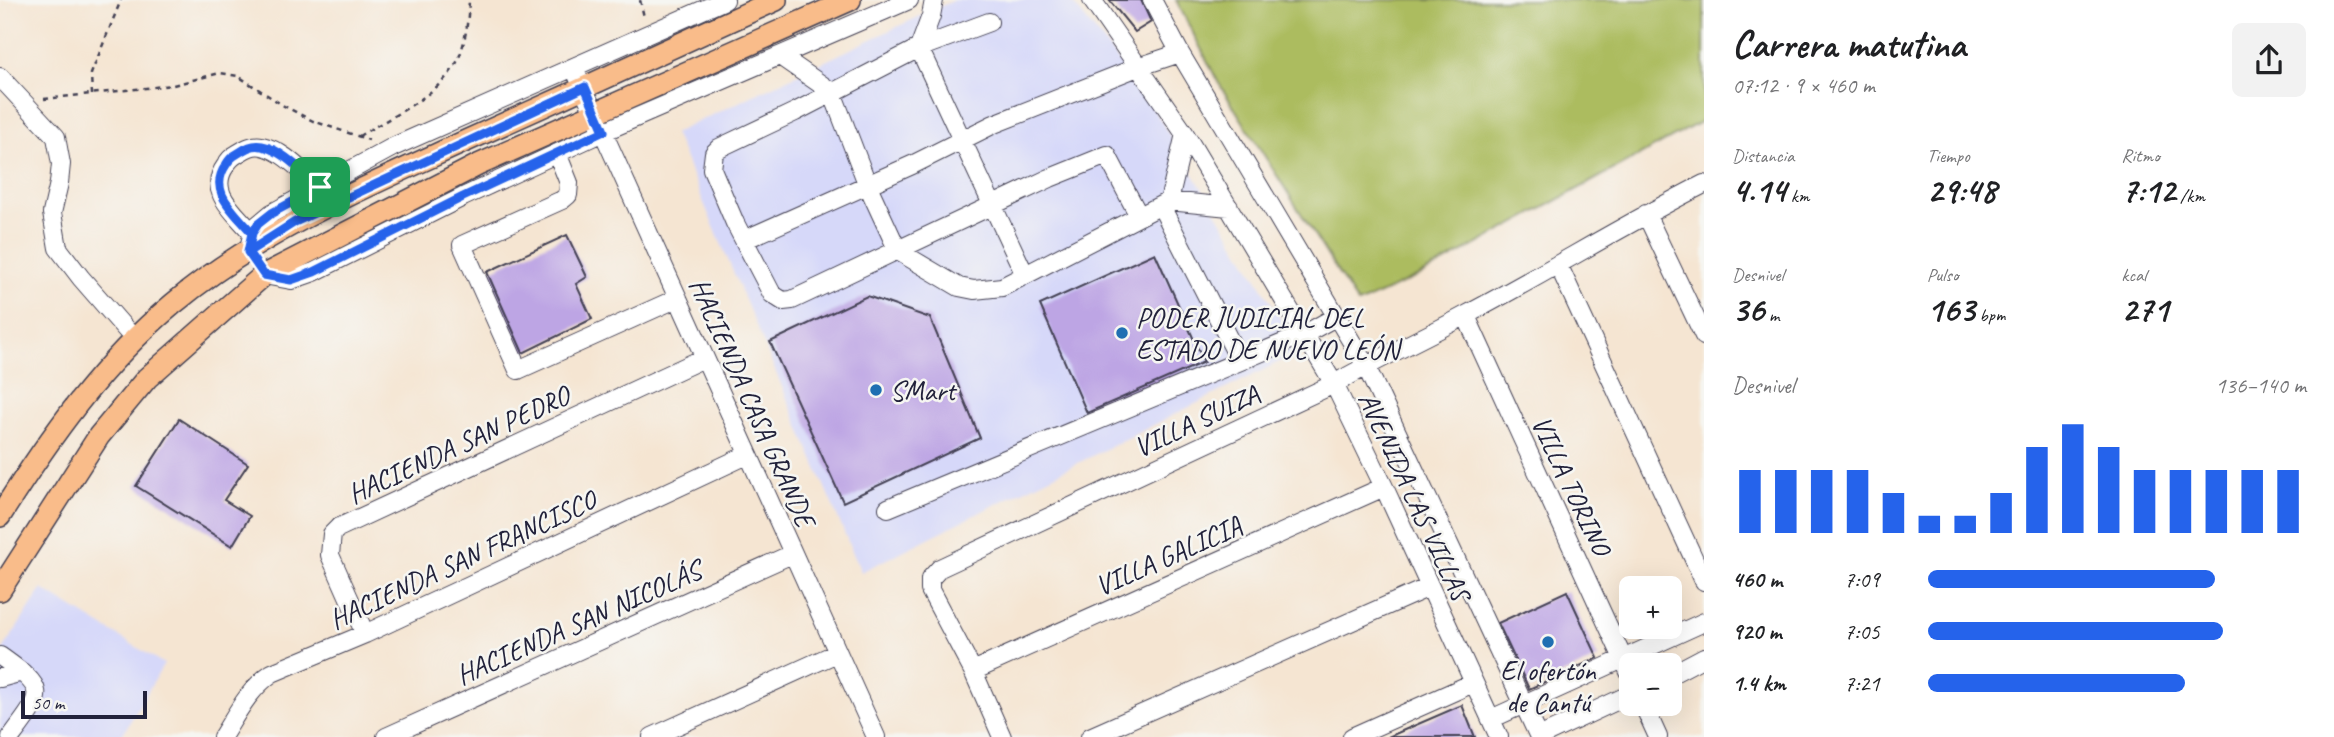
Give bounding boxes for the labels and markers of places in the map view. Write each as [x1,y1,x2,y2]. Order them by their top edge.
pin [290,157,350,217]
place label: PODER JUDICIAL DEL ESTADO DE NUEVO LEÓN [1136,300,1403,367]
marker: PODER JUDICIAL DEL ESTADO DE NUEVO LEÓN [1114,325,1130,341]
place label: SMart [890,373,958,408]
marker: SMart [868,382,884,398]
marker: El ofertón de Cantú [1540,634,1556,650]
place label: El ofertón de Cantú [1500,653,1597,720]

